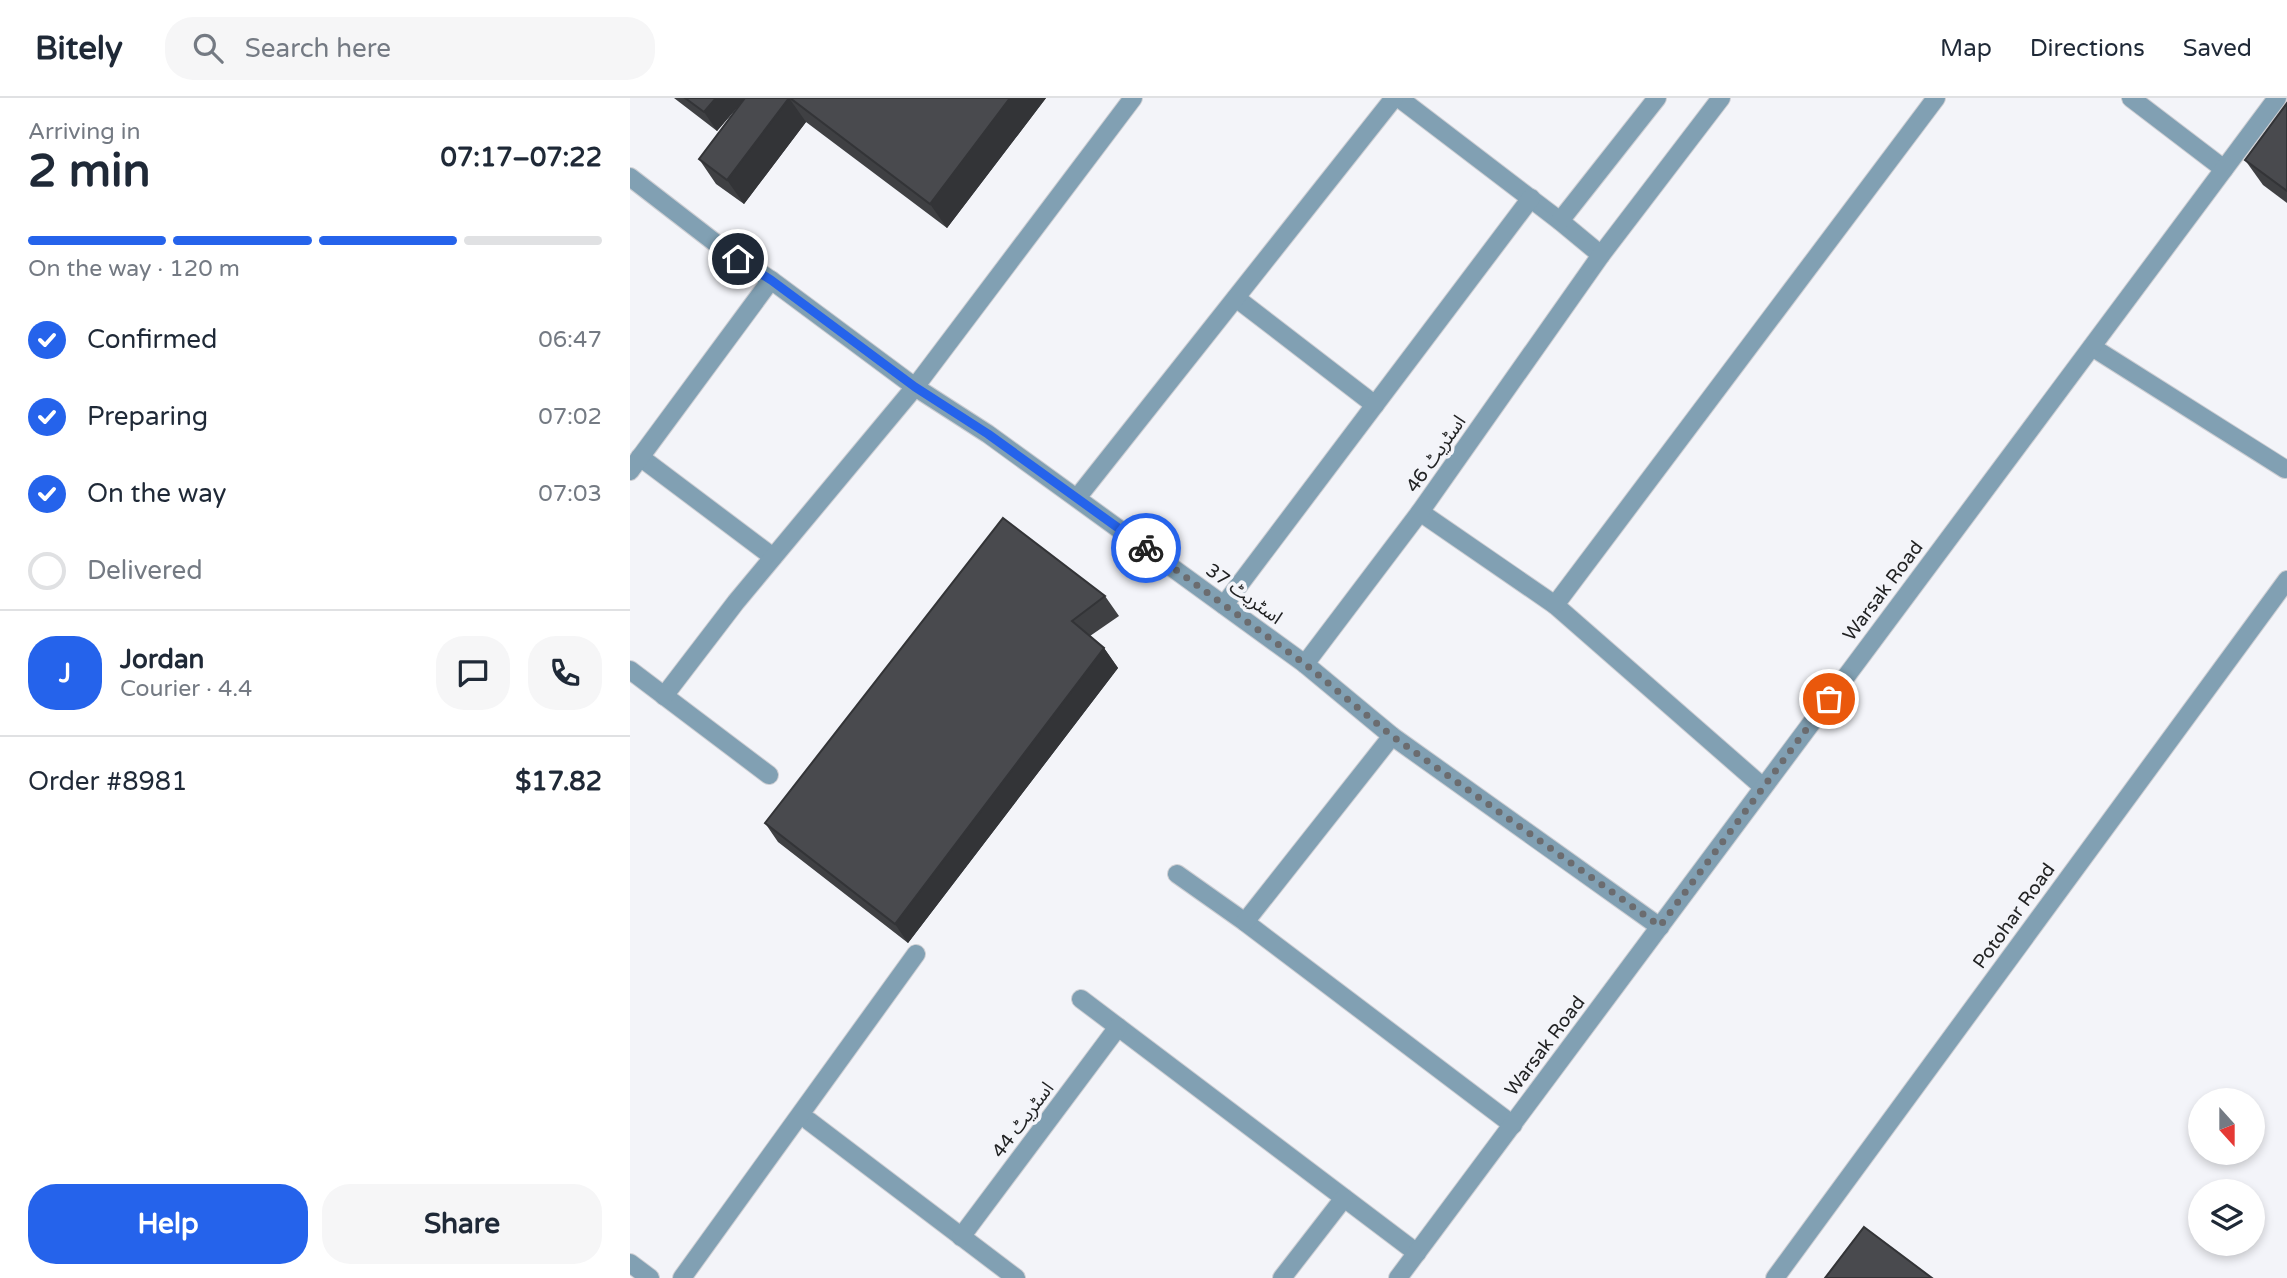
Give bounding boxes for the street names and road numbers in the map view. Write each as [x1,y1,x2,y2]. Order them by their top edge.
street label: اسٹریٹ 46 [1402,411,1470,497]
street label: Warsak Road [1838,537,1928,645]
street label: اسٹریٹ 37 [1202,559,1286,629]
street label: Potohar Road [1968,859,2060,973]
street label: Warsak Road [1500,992,1590,1100]
street label: اسٹریٹ 44 [988,1078,1058,1162]

